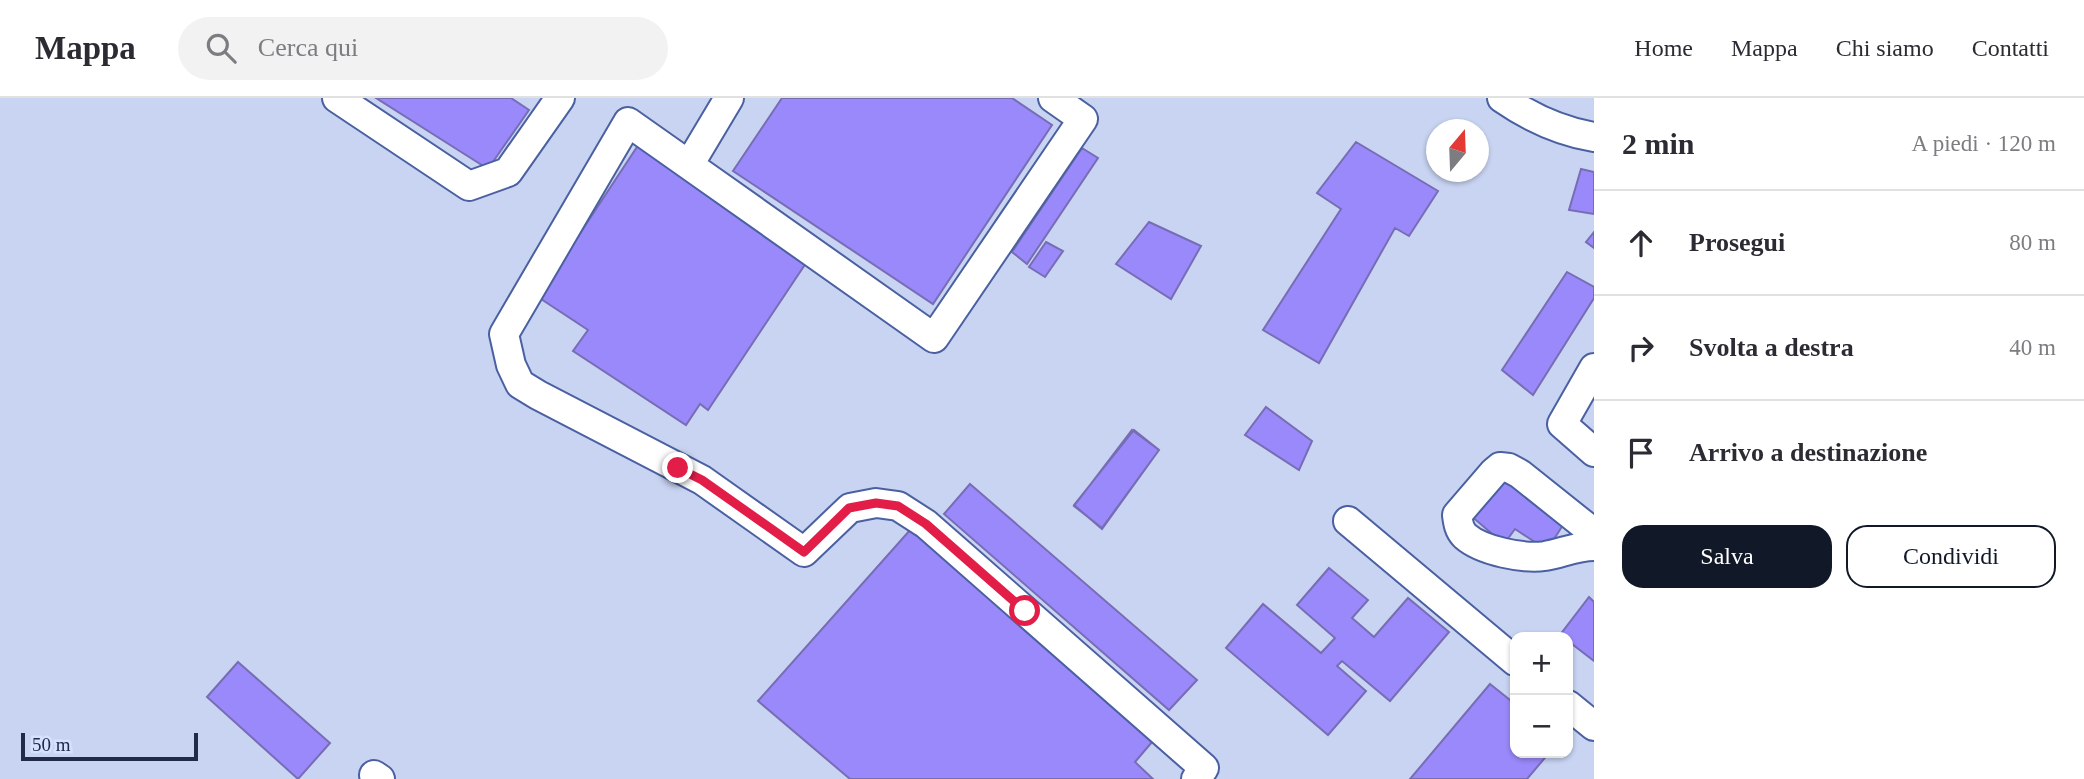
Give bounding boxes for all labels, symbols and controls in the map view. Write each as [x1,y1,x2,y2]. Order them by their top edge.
search box [178,17,668,80]
icon: search [202,29,240,67]
text: Mappa [35,30,136,66]
text: Cerca qui [258,33,358,62]
text: Home [1634,35,1693,61]
text: Mappa [1731,35,1798,61]
text: Chi siamo [1836,35,1934,61]
text: Contatti [1972,35,2049,61]
north arrow [1426,119,1489,182]
text: 2 min [1622,127,1695,160]
text: A piedi · 120 m [1912,131,2056,156]
icon: ahead [1622,224,1660,262]
text: Prosegui [1689,228,1785,257]
text: 80 m [2009,230,2056,255]
icon: right [1622,329,1660,367]
text: Svolta a destra [1689,333,1854,362]
text: 40 m [2009,335,2056,360]
icon: arrive [1622,434,1660,472]
text: Arrivo a destinazione [1689,438,1927,467]
route end [662,452,693,483]
button: Salva [1622,525,1832,588]
button: Condividi [1846,525,2056,588]
route start [1009,595,1040,626]
map controls [1510,632,1573,758]
button: + [1510,632,1573,695]
button: − [1510,695,1573,758]
scale bar [21,730,198,762]
text: 50 m [32,734,71,755]

